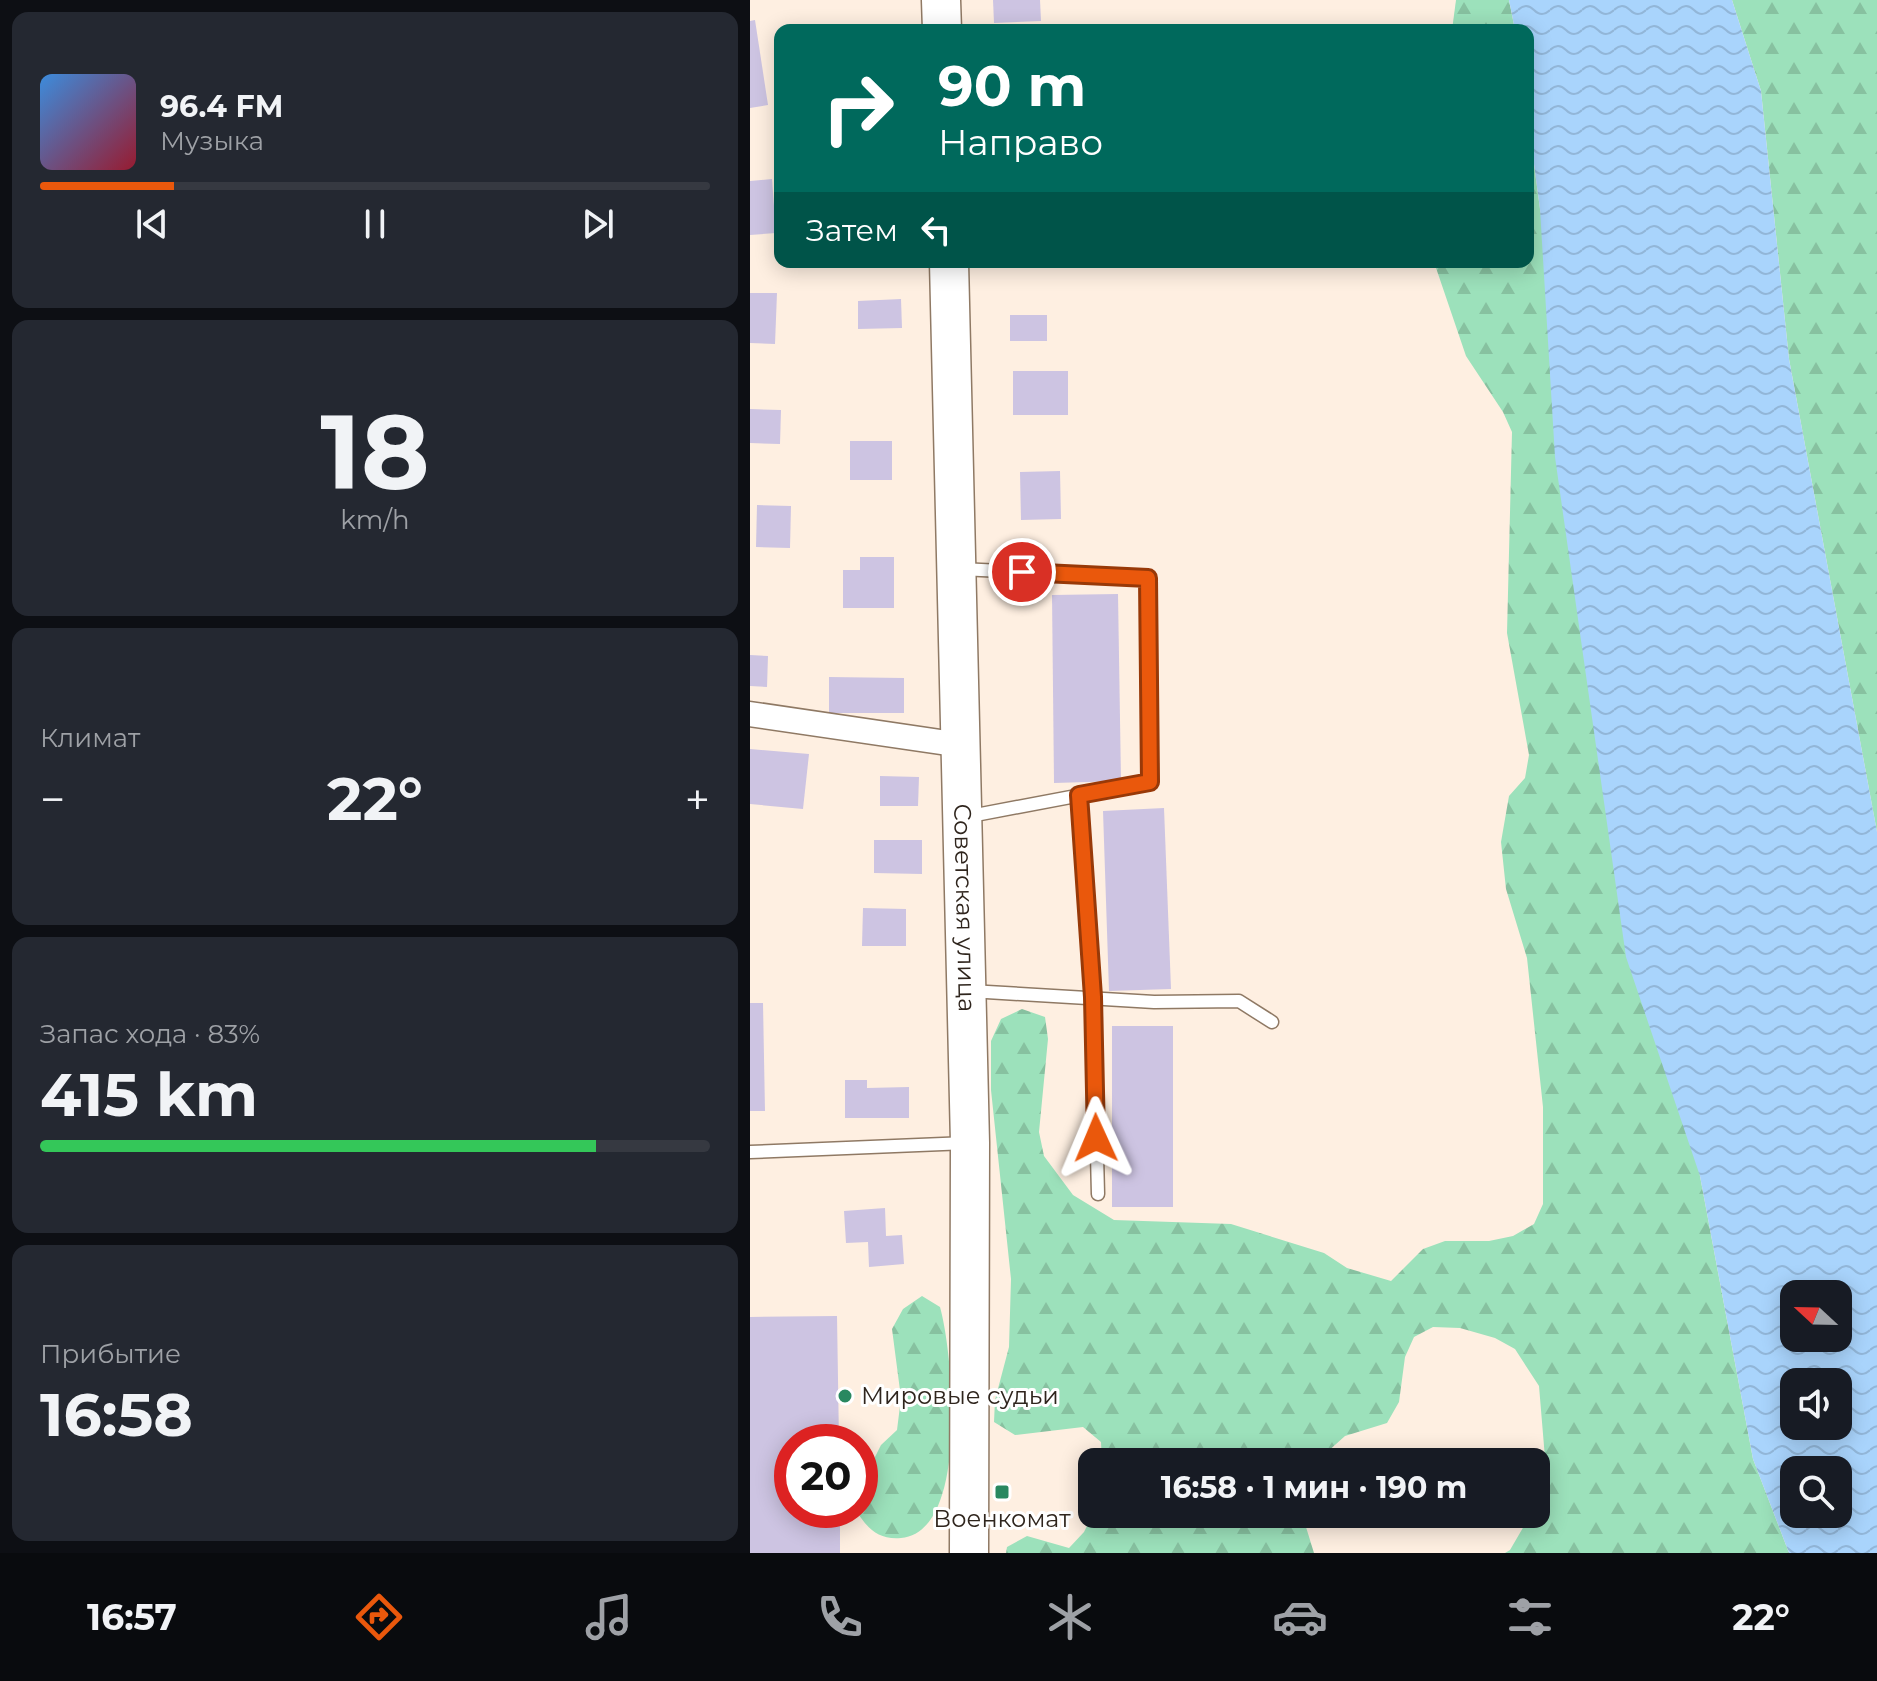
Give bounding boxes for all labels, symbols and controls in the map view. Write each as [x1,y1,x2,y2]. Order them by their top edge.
text: 90 m [938,52,1086,120]
icon: right [806,56,910,160]
text: 96.4 FM [160,88,283,125]
text: Направо [938,120,1103,164]
text: Музыка [160,125,264,157]
icon: previous [130,202,174,246]
icon: pause [353,202,397,246]
icon: next [576,202,620,246]
icon: left [914,208,958,252]
text: Затем [806,212,898,249]
text: 18 [320,388,430,515]
text: km/h [340,504,410,536]
pin [988,538,1056,606]
icon: arrive [1000,550,1044,594]
text: Климат [40,722,140,754]
text: 22° [327,762,423,835]
text: − [40,772,65,826]
text: + [685,772,710,826]
street label: Советская улица [948,803,982,1012]
text: Запас хода · 83% [40,1018,260,1050]
text: 415 km [40,1058,258,1131]
position arrow [1054,1096,1138,1180]
north arrow [1780,1280,1852,1352]
map controls [1780,1280,1852,1528]
text: Прибытие [40,1338,181,1370]
button: sound [1780,1368,1852,1440]
text: 16:58 [40,1378,193,1451]
place label: Мировые судьи [861,1381,1059,1410]
marker: Мировые судьи [836,1387,854,1405]
speed limit sign: 20 [774,1424,878,1528]
button: search [1780,1456,1852,1528]
text: 16:58 · 1 мин · 190 m [1161,1469,1467,1506]
marker: Военкомат [993,1483,1011,1501]
place label: Военкомат [933,1504,1071,1533]
icon: directions [351,1589,407,1645]
icon: music [581,1589,637,1645]
icon: phone [812,1589,868,1645]
icon: climate [1042,1589,1098,1645]
icon: car [1272,1589,1328,1645]
icon: filters [1502,1589,1558,1645]
text: 16:57 [87,1595,177,1639]
text: 22° [1732,1595,1790,1639]

